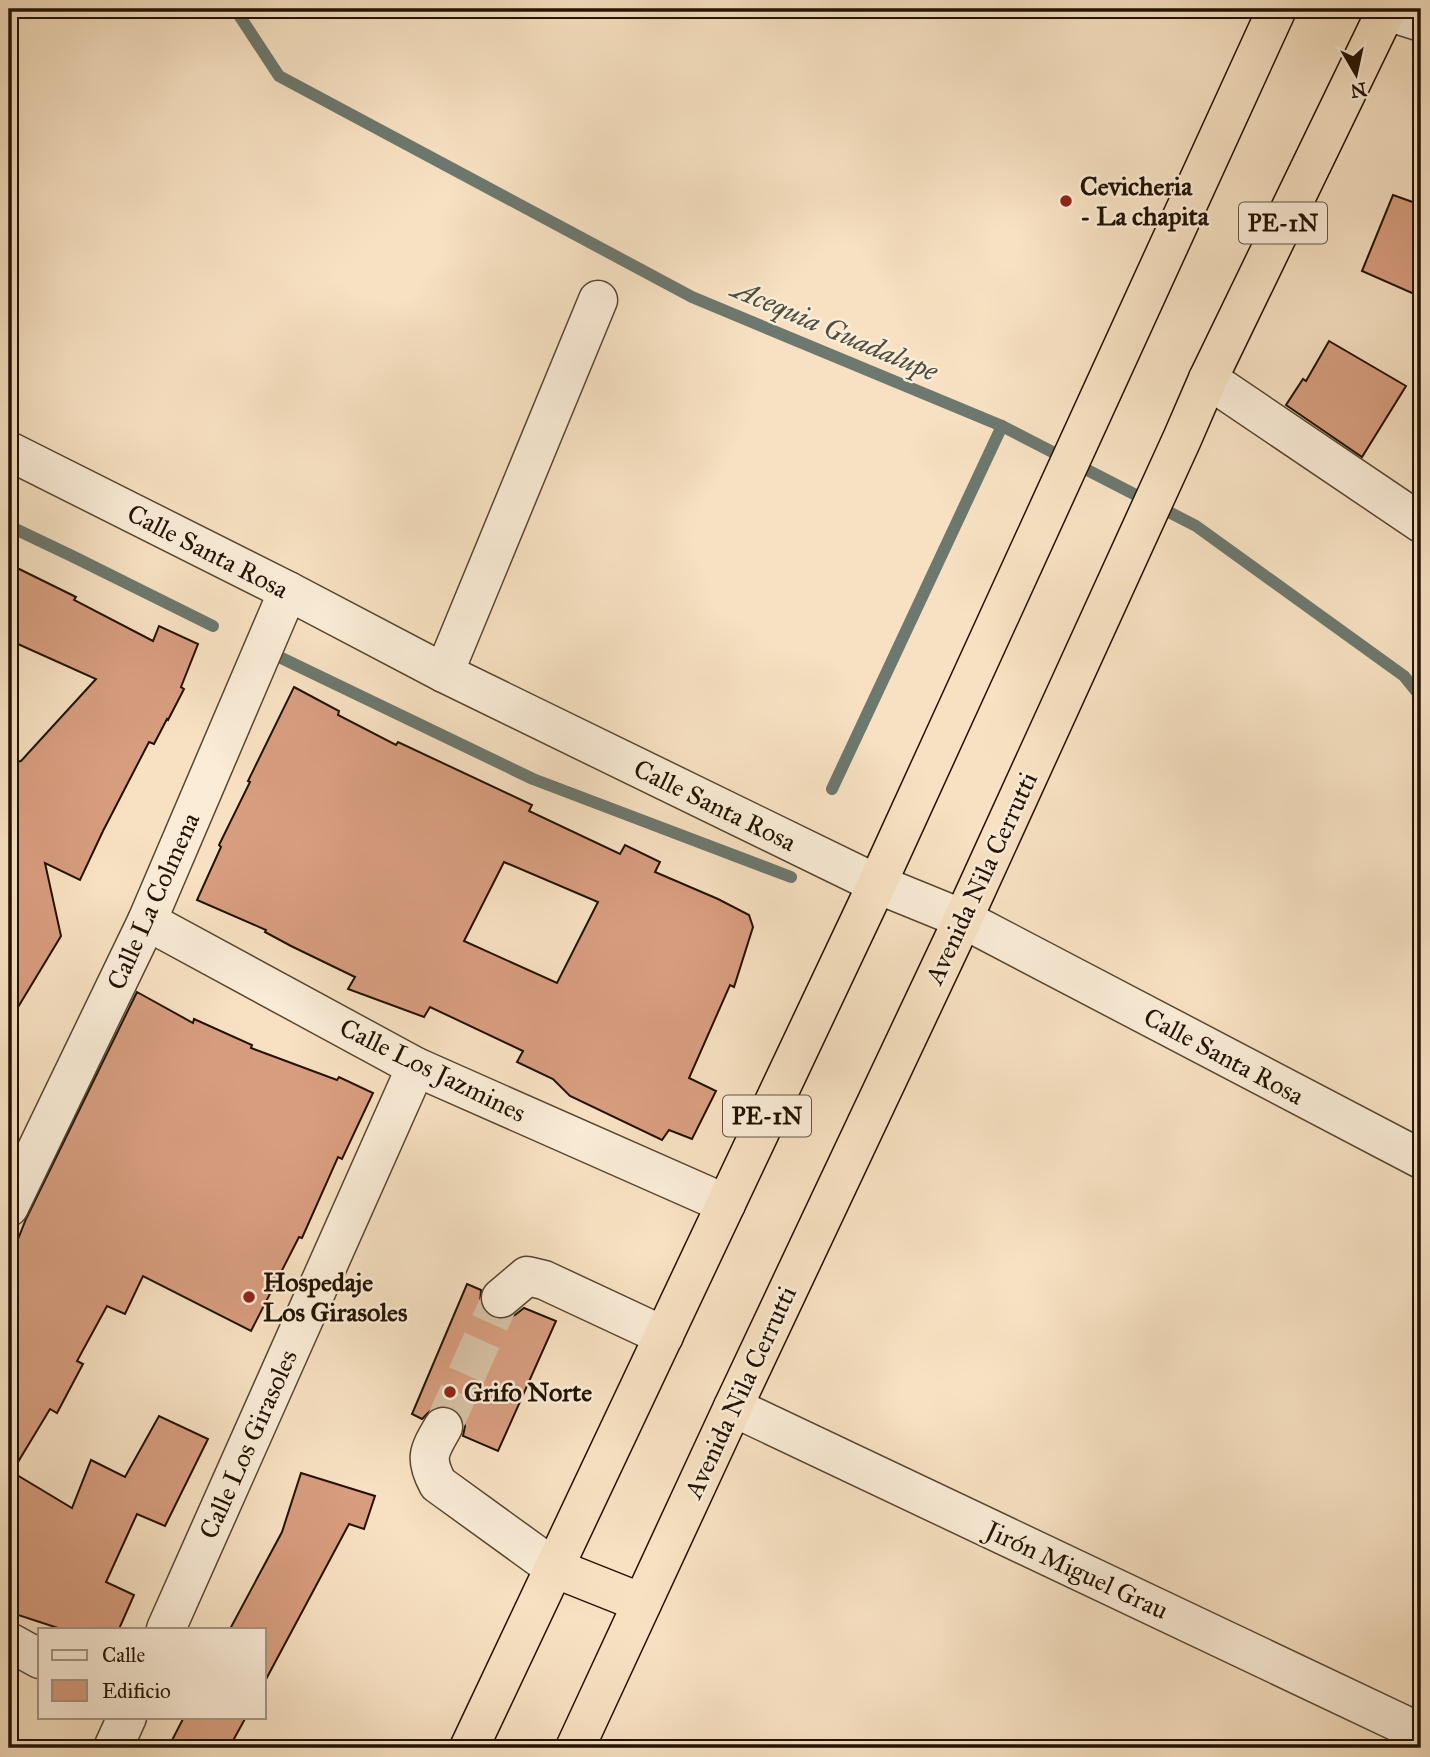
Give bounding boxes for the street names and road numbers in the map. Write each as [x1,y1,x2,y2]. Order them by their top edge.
road number: PE-1N [1239,202,1327,244]
street label: Calle Santa Rosa [122,497,294,605]
street label: Calle Santa Rosa [629,752,801,858]
street label: Avenida Nila Cerrutti [917,767,1044,990]
street label: Calle La Colmena [100,807,206,995]
street label: Calle Santa Rosa [1139,1000,1309,1112]
street label: Calle Los Jazmines [335,1011,531,1129]
road number: PE-1N [723,1096,811,1136]
street label: Avenida Nila Cerrutti [676,1281,803,1504]
street label: Calle Los Girasoles [192,1345,304,1543]
street label: Jirón Miguel Grau [978,1512,1173,1626]

